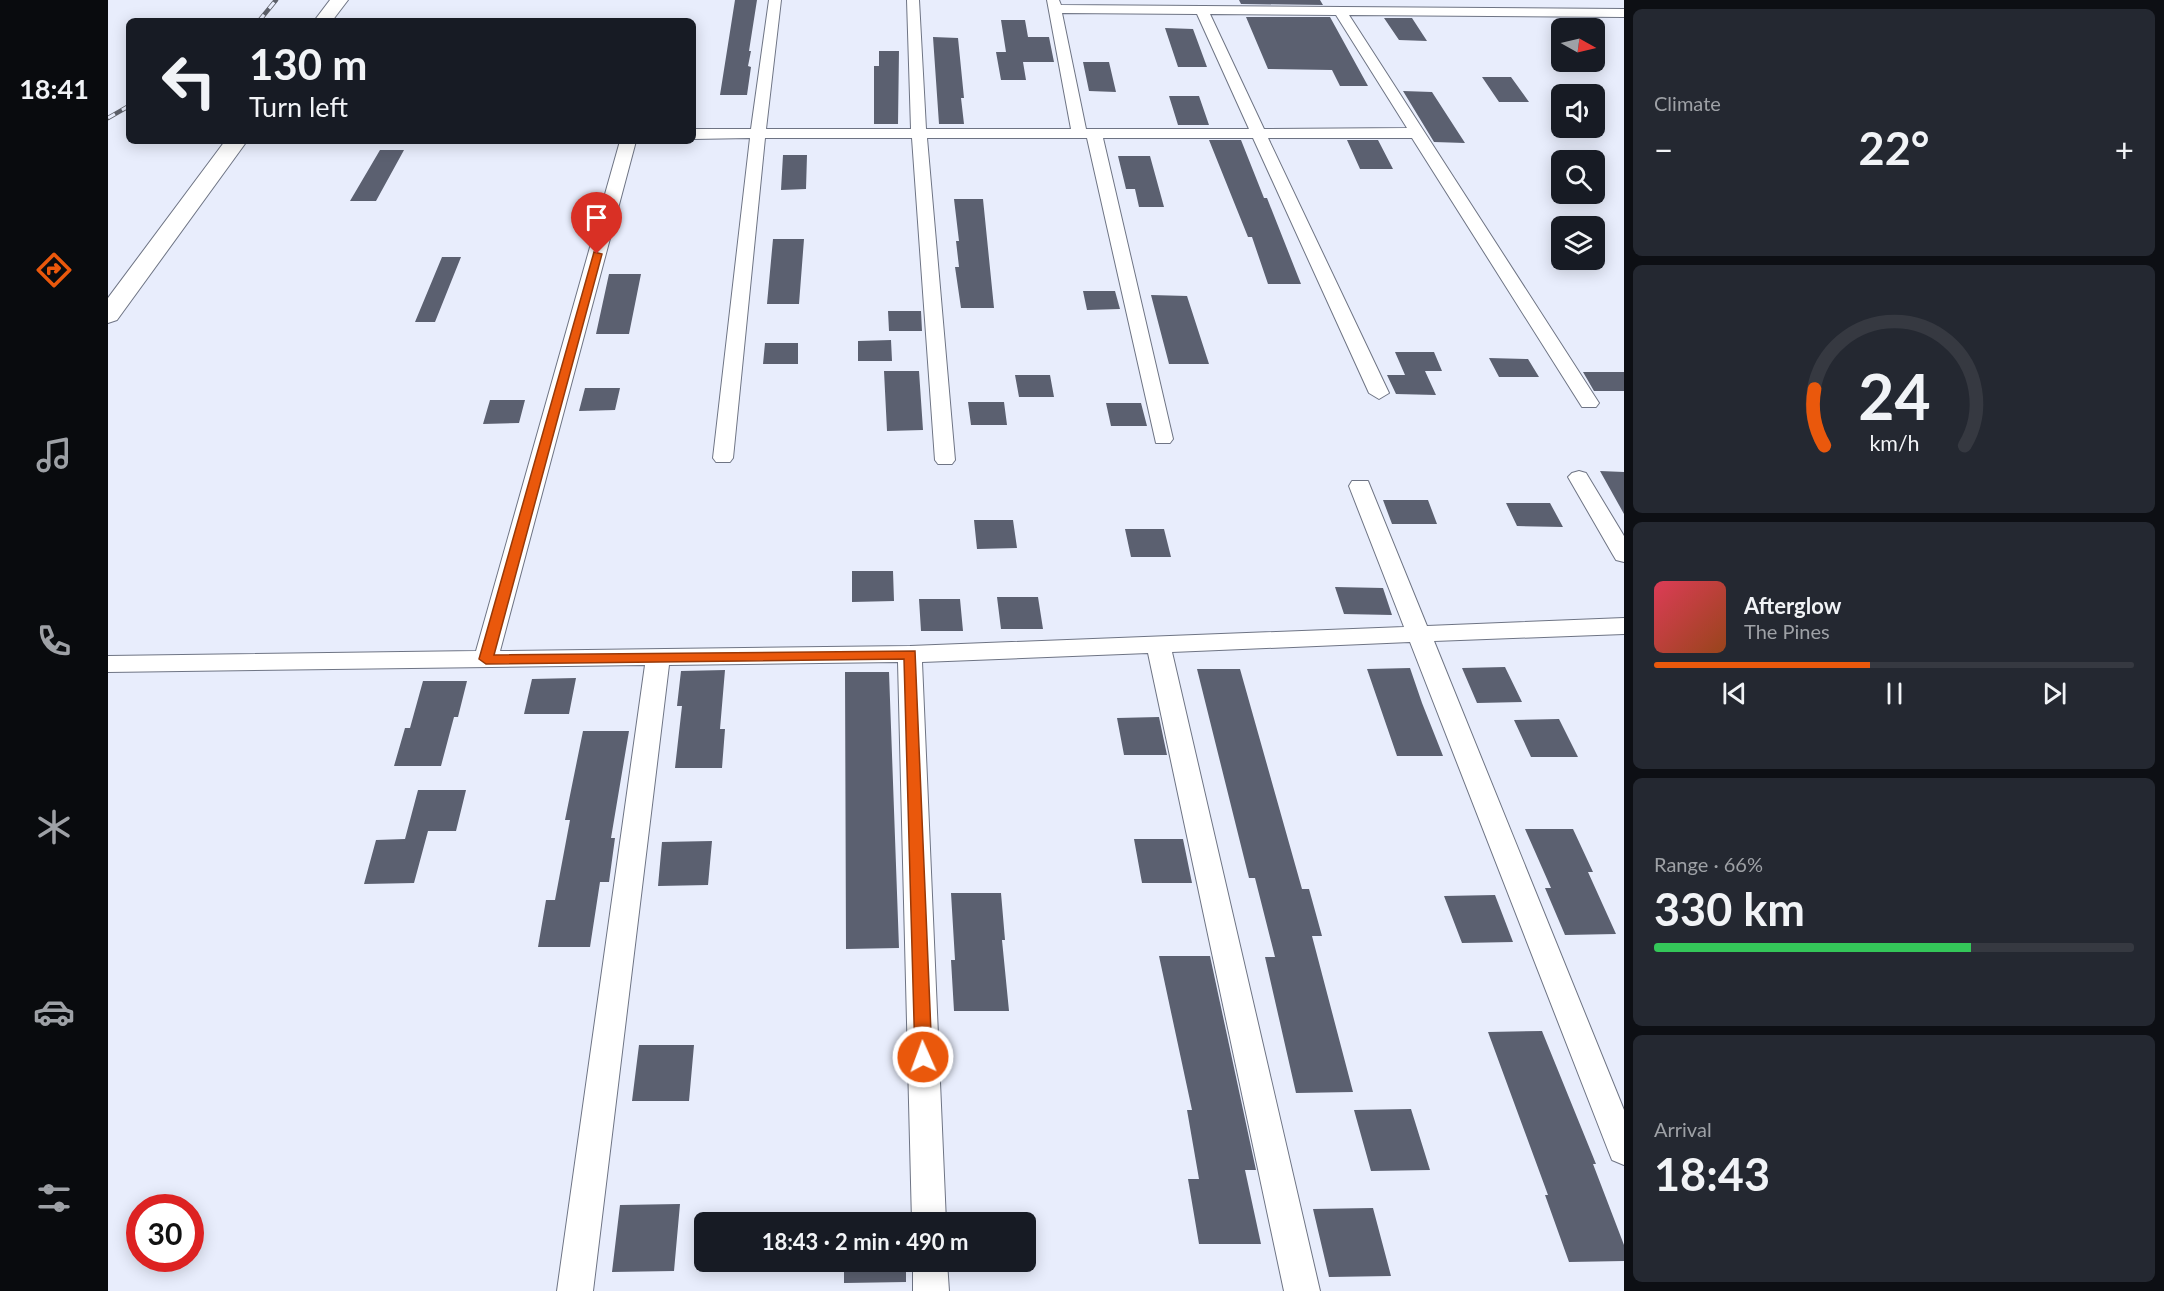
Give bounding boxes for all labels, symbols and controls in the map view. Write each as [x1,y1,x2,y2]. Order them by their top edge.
north arrow [1551,18,1605,72]
map controls [1551,18,1605,270]
text: 130 m [249,39,367,89]
icon: left [150,42,228,120]
text: 18:41 [19,72,89,105]
button: sound [1551,84,1605,138]
text: Turn left [249,90,348,123]
text: Climate [1654,91,1721,115]
text: 22° [1859,121,1929,175]
text: − [1654,129,1673,169]
text: + [2115,129,2134,169]
button: search [1551,150,1605,204]
pin [571,192,622,254]
icon: arrive [580,201,613,234]
button: layers [1551,216,1605,270]
icon: directions [33,249,75,291]
text: 24 [1858,358,1930,433]
text: km/h [1869,431,1919,457]
icon: music [33,434,75,476]
text: Afterglow [1744,592,1841,619]
text: The Pines [1744,619,1830,643]
icon: phone [33,620,75,662]
icon: previous [1718,677,1751,710]
icon: pause [1878,677,1911,710]
icon: next [2038,677,2071,710]
icon: climate [33,806,75,848]
text: Range · 66% [1654,852,1763,876]
text: 330 km [1654,882,1805,936]
icon: car [33,991,75,1033]
position arrow [891,1025,955,1089]
text: Arrival [1654,1117,1712,1141]
text: 18:43 [1654,1147,1770,1201]
icon: filters [33,1177,75,1219]
speed limit sign: 30 [126,1194,204,1272]
text: 18:43 · 2 min · 490 m [762,1228,968,1255]

